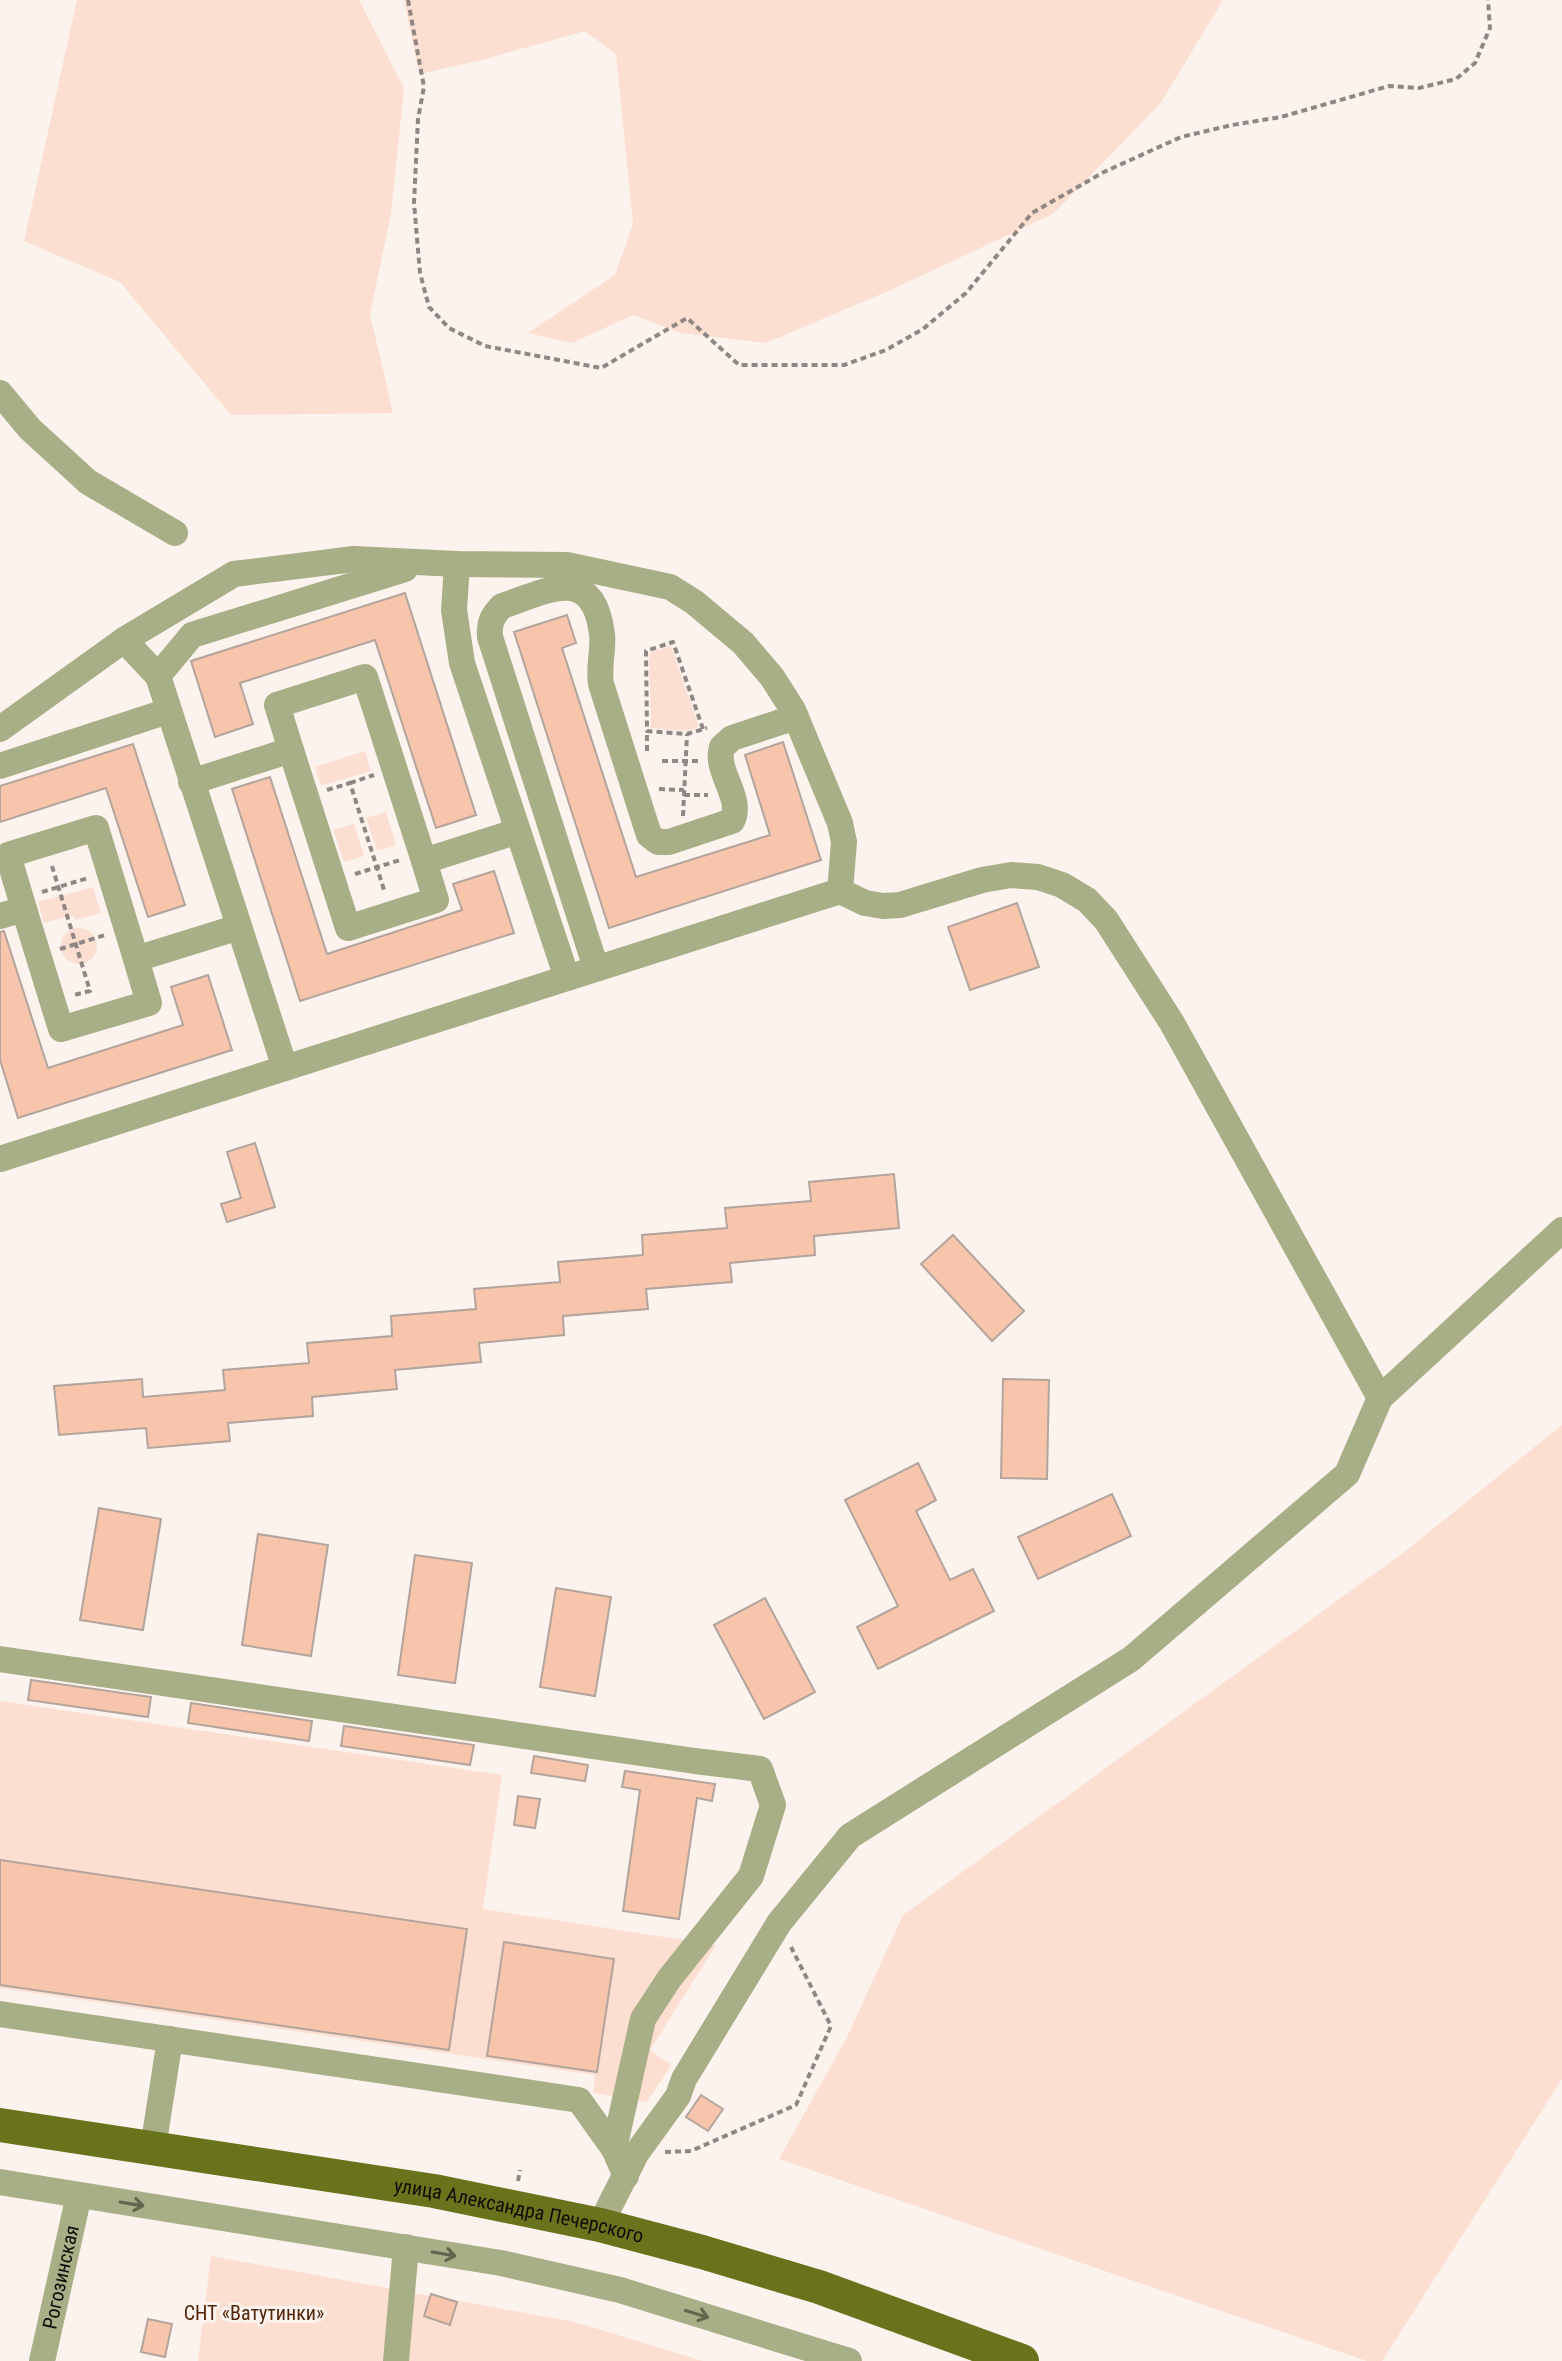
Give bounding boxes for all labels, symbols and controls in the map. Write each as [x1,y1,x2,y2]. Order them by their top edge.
street label: улица Александра Печерского [393,2173,646,2248]
one-way arrow [119,2197,145,2212]
street label: Рогозинская [37,2223,84,2331]
one-way arrow [431,2247,457,2262]
park label: СНТ «Ватутинки» [184,2301,324,2325]
one-way arrow [684,2308,709,2322]

